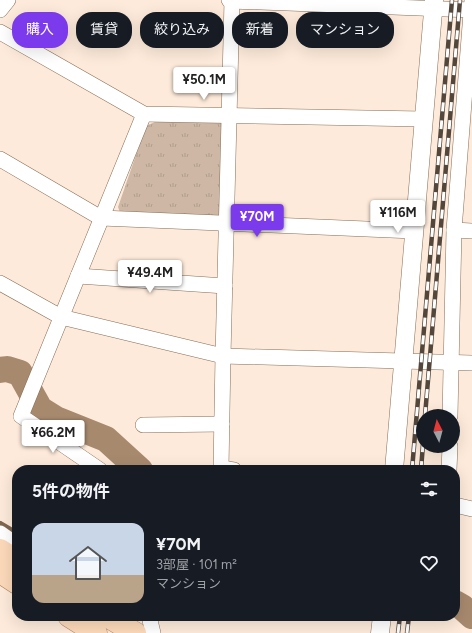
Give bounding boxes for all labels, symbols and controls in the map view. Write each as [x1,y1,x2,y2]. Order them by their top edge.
chip: 購入 [12,12,68,48]
chip: 賃貸 [76,12,132,48]
chip: 絞り込み [140,12,224,48]
chip: 新着 [232,12,288,48]
chip: マンション [296,12,394,48]
pin: ¥50.1M [171,67,237,101]
text: ¥50.1M [182,72,226,87]
pin: ¥116M [370,200,426,234]
pin: ¥70M [233,204,281,238]
text: ¥116M [379,205,417,220]
text: ¥70M [240,209,274,224]
pin: ¥49.4M [117,260,183,294]
text: ¥49.4M [127,265,173,280]
north arrow [416,409,460,453]
map controls [416,409,460,453]
pin: ¥66.2M [20,420,86,454]
text: ¥66.2M [31,425,75,440]
icon: filters [418,478,440,500]
text: 5件の物件 [32,481,110,501]
text: ¥70M [156,534,201,554]
icon: home [64,539,112,587]
icon: heart [418,552,440,574]
text: 3部屋 · 101 m² [156,557,237,572]
text: マンション [156,576,221,591]

